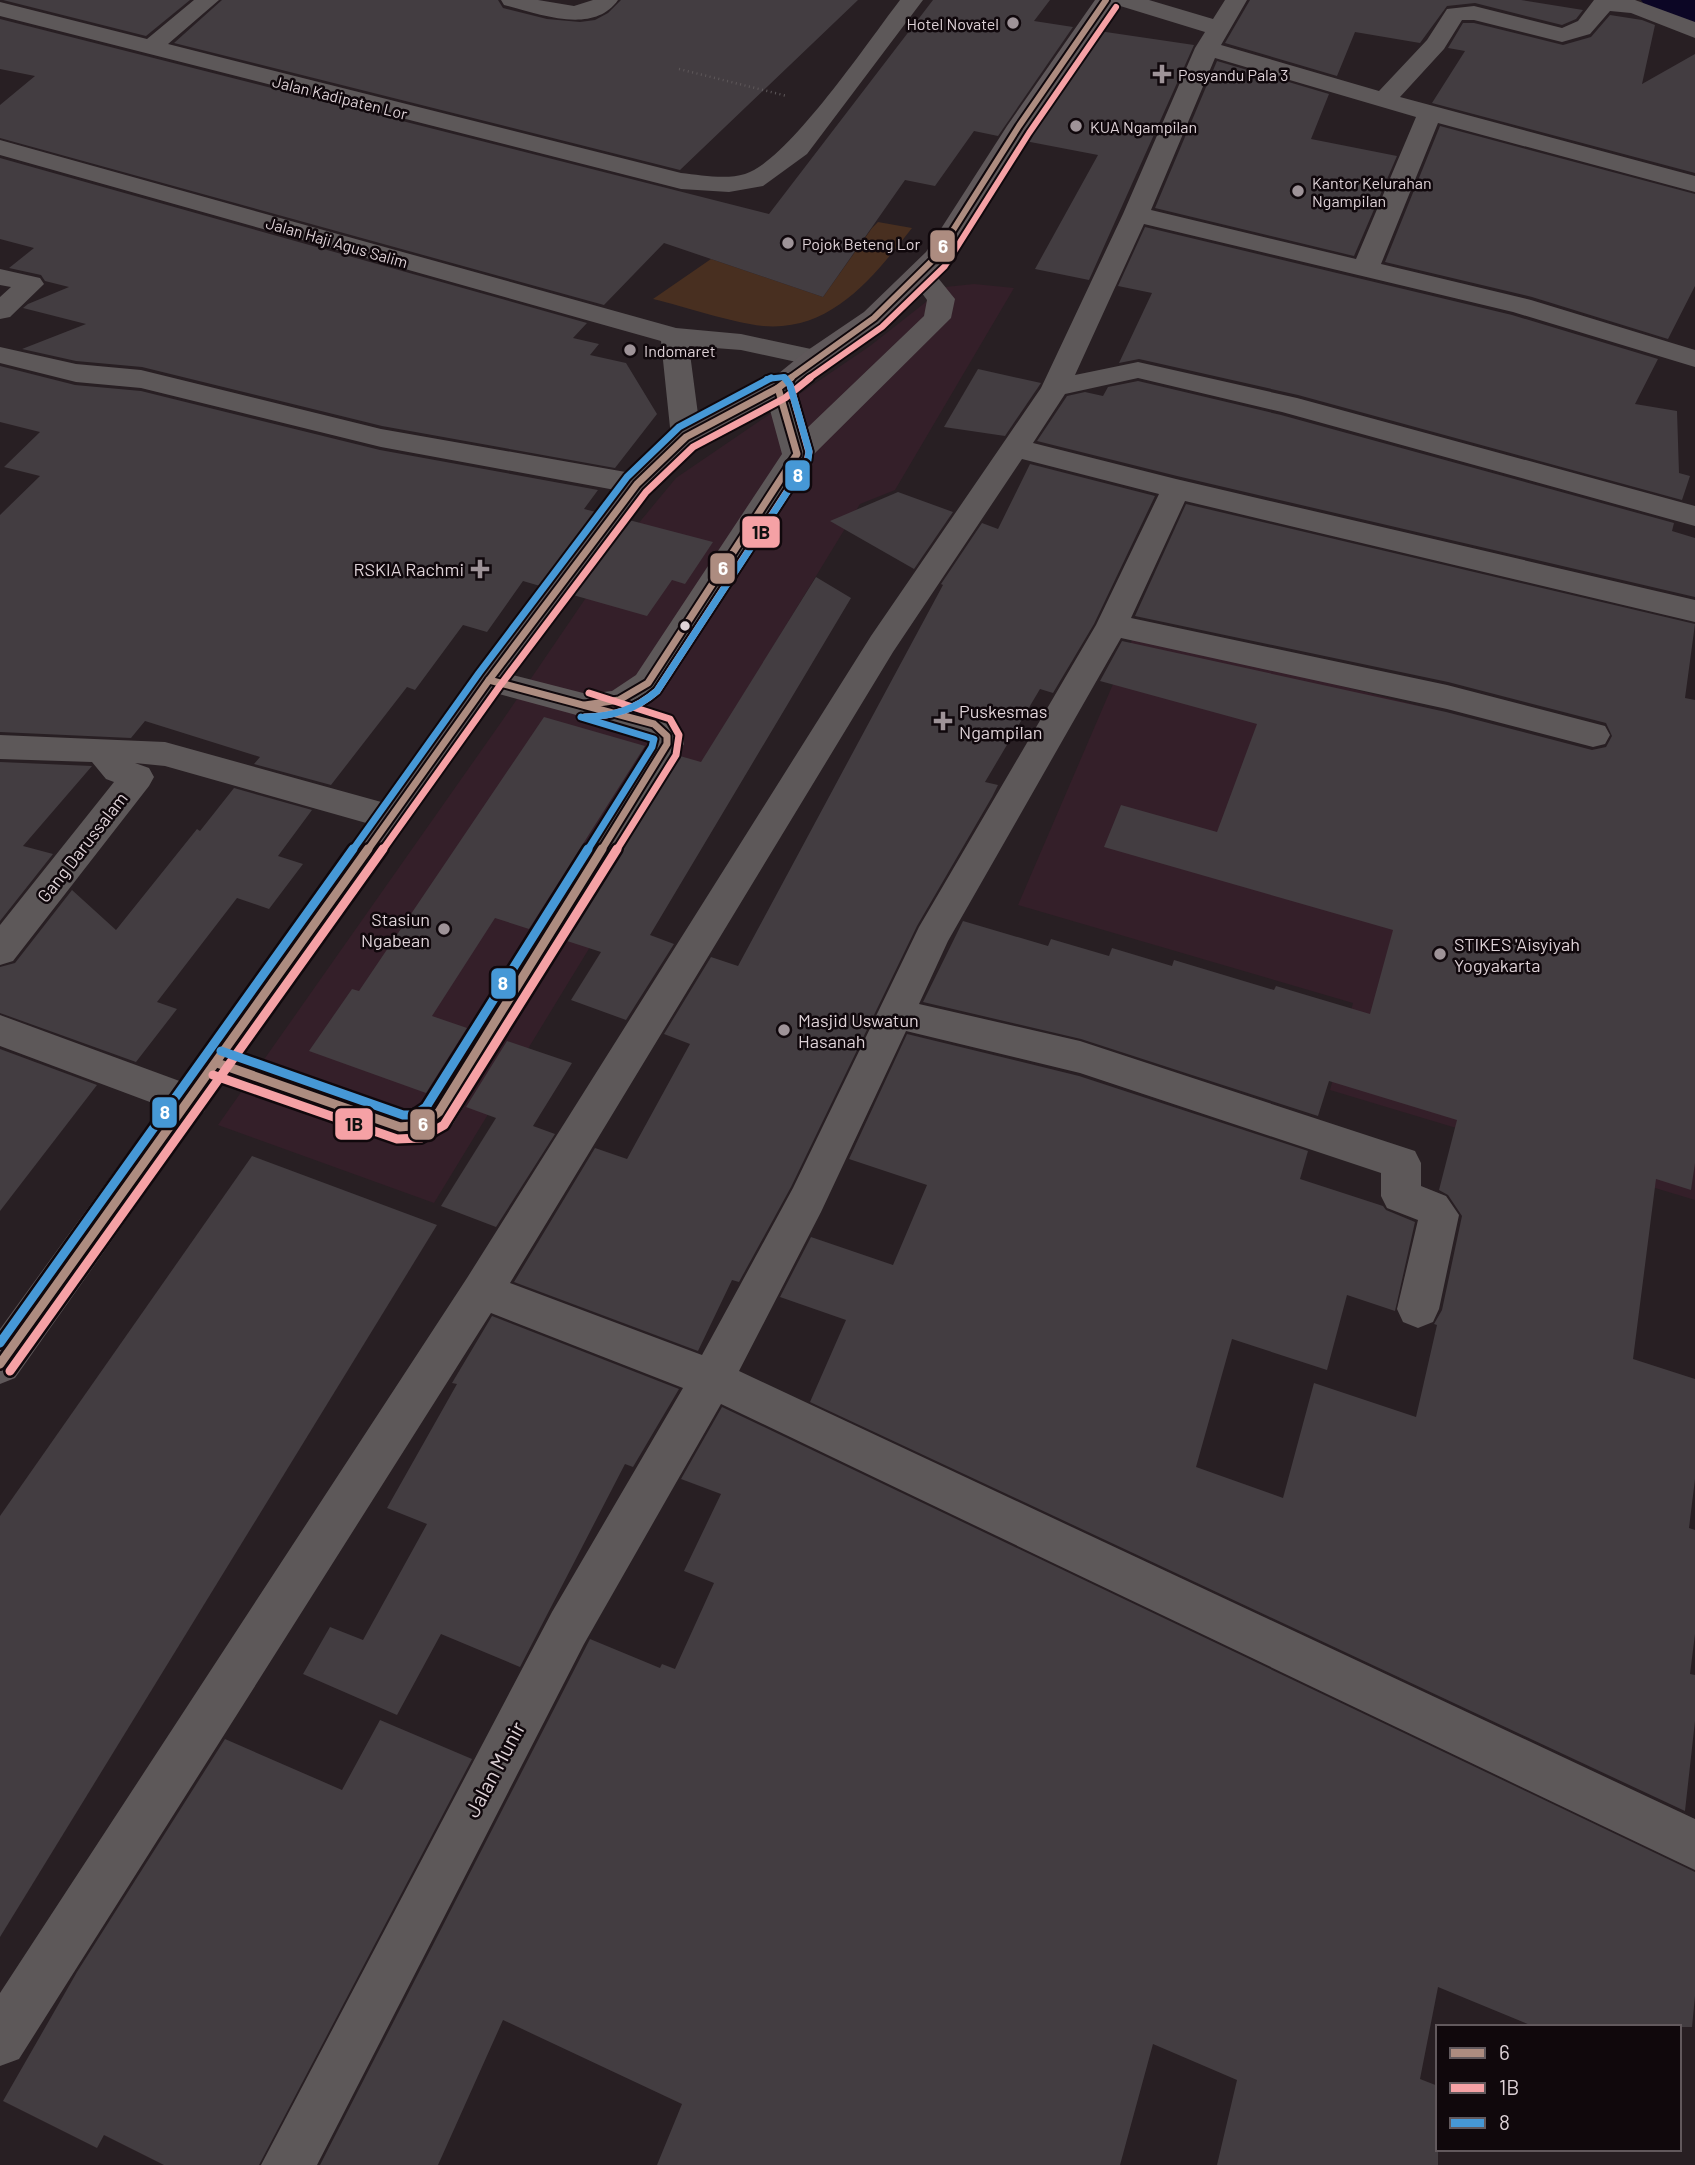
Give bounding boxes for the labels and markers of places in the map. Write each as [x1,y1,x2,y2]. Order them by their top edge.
place label: Hotel Novatel [906,14,999,33]
marker: Hotel Novatel [1005,15,1021,31]
marker: Posyandu Pala 3 [1152,64,1172,84]
place label: Posyandu Pala 3 [1178,65,1288,84]
place label: KUA Ngampilan [1090,117,1197,136]
marker: KUA Ngampilan [1068,118,1084,134]
place label: Kantor Kelurahan Ngampilan [1312,173,1432,210]
marker: Kantor Kelurahan Ngampilan [1290,183,1306,199]
place label: Pojok Beteng Lor [802,234,921,253]
marker: Pojok Beteng Lor [780,235,796,251]
place label: Indomaret [644,341,716,360]
marker: Indomaret [622,342,638,358]
place label: RSKIA Rachmi [354,558,464,580]
marker: RSKIA Rachmi [470,559,490,579]
unlabelled marker [678,619,692,633]
place label: Puskesmas Ngampilan [959,700,1047,743]
marker: Puskesmas Ngampilan [933,711,953,731]
place label: Stasiun Ngabean [361,908,430,951]
marker: Stasiun Ngabean [436,921,452,937]
place label: STIKES 'Aisyiyah Yogyakarta [1454,933,1580,976]
marker: STIKES 'Aisyiyah Yogyakarta [1432,946,1448,962]
place label: Masjid Uswatun Hasanah [798,1009,919,1052]
marker: Masjid Uswatun Hasanah [776,1022,792,1038]

